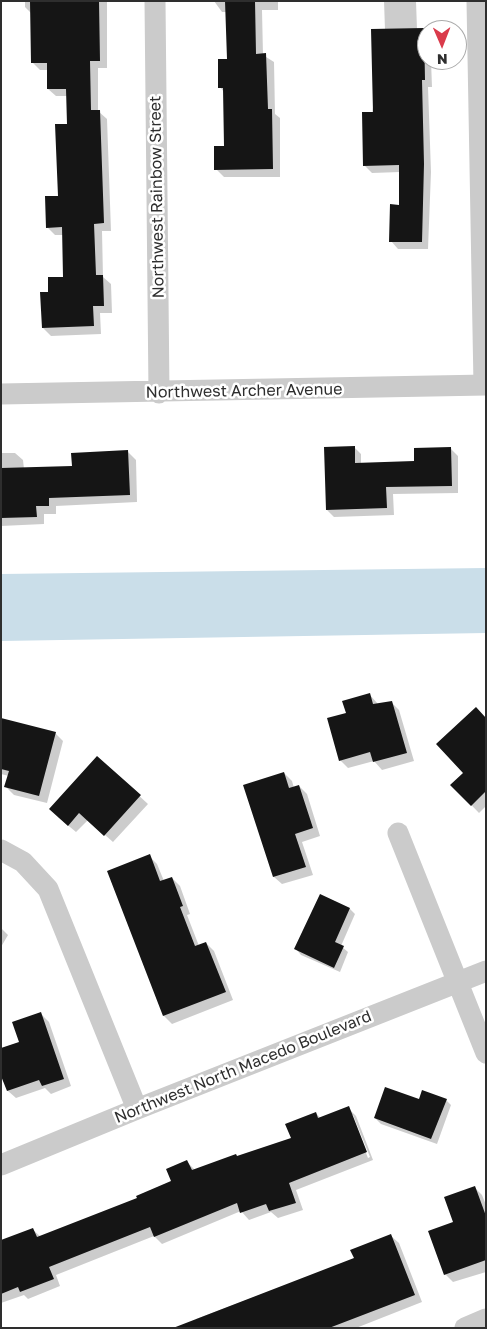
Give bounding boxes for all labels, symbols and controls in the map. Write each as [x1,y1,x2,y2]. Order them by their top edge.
north arrow [417,20,467,70]
text: N [437,51,448,68]
street label: Northwest Rainbow Street [146,95,168,299]
street label: Northwest Archer Avenue [145,380,343,402]
street label: Northwest North Macedo Boulevard [112,1006,374,1128]

